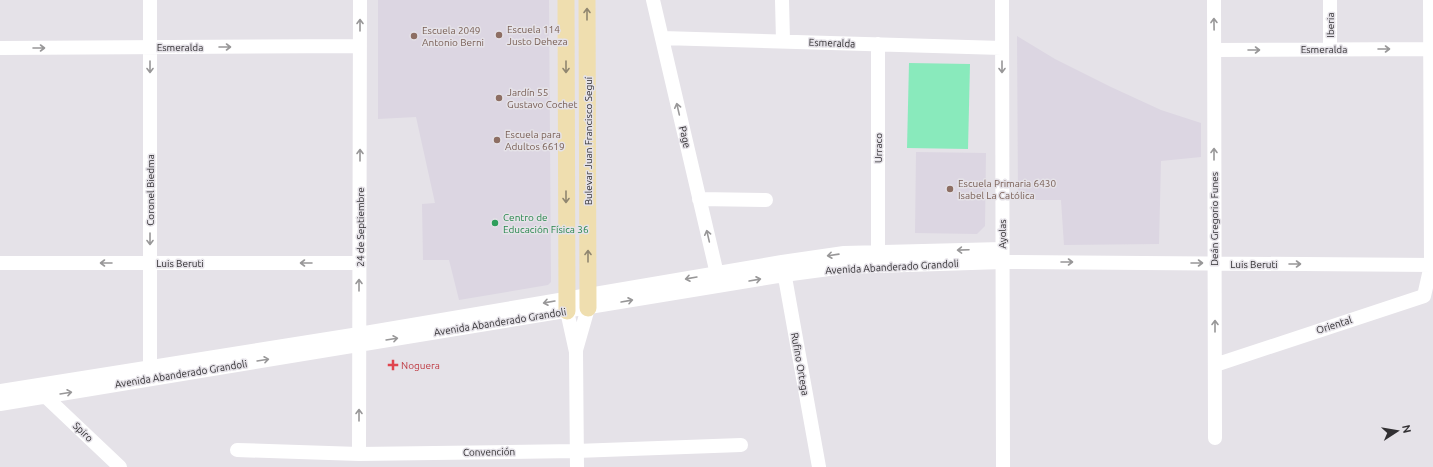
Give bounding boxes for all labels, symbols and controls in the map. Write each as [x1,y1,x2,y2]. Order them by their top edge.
one-way arrow [583,8,591,21]
street label: Iberia [1325,12,1336,38]
one-way arrow [1210,18,1218,31]
one-way arrow [356,19,364,32]
place label: Escuela 114 Justo Deheza [507,24,568,47]
place label: Escuela 2049 Antonio Berni [422,25,484,48]
marker: Escuela 114 Justo Deheza [494,30,504,40]
marker: Escuela 2049 Antonio Berni [409,31,419,41]
street label: Esmeralda [809,37,855,49]
street label: Esmeralda [157,42,203,53]
one-way arrow [218,43,231,51]
one-way arrow [32,44,45,52]
street label: Esmeralda [1301,44,1347,55]
one-way arrow [1377,45,1390,53]
one-way arrow [1247,46,1260,54]
one-way arrow [146,60,154,73]
one-way arrow [562,60,570,73]
one-way arrow [998,60,1006,73]
street label: Bulevar Juan Francisco Seguí [583,76,594,205]
place label: Jardín 55 Gustavo Cochet [507,87,578,110]
marker: Jardín 55 Gustavo Cochet [494,93,504,103]
one-way arrow [674,103,682,116]
street label: Page [677,125,693,149]
place label: Escuela para Adultos 6619 [505,129,565,152]
street label: Urraco [873,133,884,163]
marker: Escuela para Adultos 6619 [492,135,502,145]
one-way arrow [1210,148,1218,161]
one-way arrow [356,149,364,162]
street label: Coronel Biedma [145,154,156,226]
street label: Deán Gregorio Funes [1209,172,1220,266]
place label: Escuela Primaria 6430 Isabel La Católica [958,178,1056,201]
marker: Escuela Primaria 6430 Isabel La Católica [945,184,955,194]
street label: 24 de Septiembre [355,187,366,267]
one-way arrow [562,190,570,203]
place label: Centro de Educación Física 36 [503,212,589,235]
marker: Centro de Educación Física 36 [490,218,500,228]
street label: Ayolas [997,219,1008,249]
one-way arrow [703,230,711,243]
one-way arrow [146,232,154,245]
one-way arrow [957,246,970,254]
one-way arrow [584,250,592,263]
one-way arrow [827,251,840,259]
street label: Luis Beruti [156,258,204,269]
street label: Avenida Abanderado Grandoli [825,258,959,276]
one-way arrow [1060,258,1073,266]
one-way arrow [100,259,113,267]
one-way arrow [300,259,313,267]
one-way arrow [1190,259,1203,267]
street label: Luis Beruti [1230,259,1278,270]
one-way arrow [1288,260,1301,268]
one-way arrow [685,274,698,282]
one-way arrow [748,276,761,284]
one-way arrow [355,279,363,292]
one-way arrow [620,297,633,305]
one-way arrow [543,298,556,306]
street label: Avenida Abanderado Grandoli [433,306,567,338]
street label: Oriental [1315,314,1354,336]
one-way arrow [1211,320,1219,333]
street label: Rufino Ortega [789,332,811,396]
one-way arrow [385,335,398,343]
one-way arrow [257,356,270,364]
street label: Avenida Abanderado Grandoli [114,358,248,390]
marker: Noguera [388,360,398,370]
place label: Noguera [401,360,440,371]
one-way arrow [59,389,72,397]
one-way arrow [355,409,363,422]
north arrow [1377,411,1417,451]
street label: Spiro [71,420,95,444]
text: N [1400,424,1414,434]
street label: Convención [463,446,515,458]

